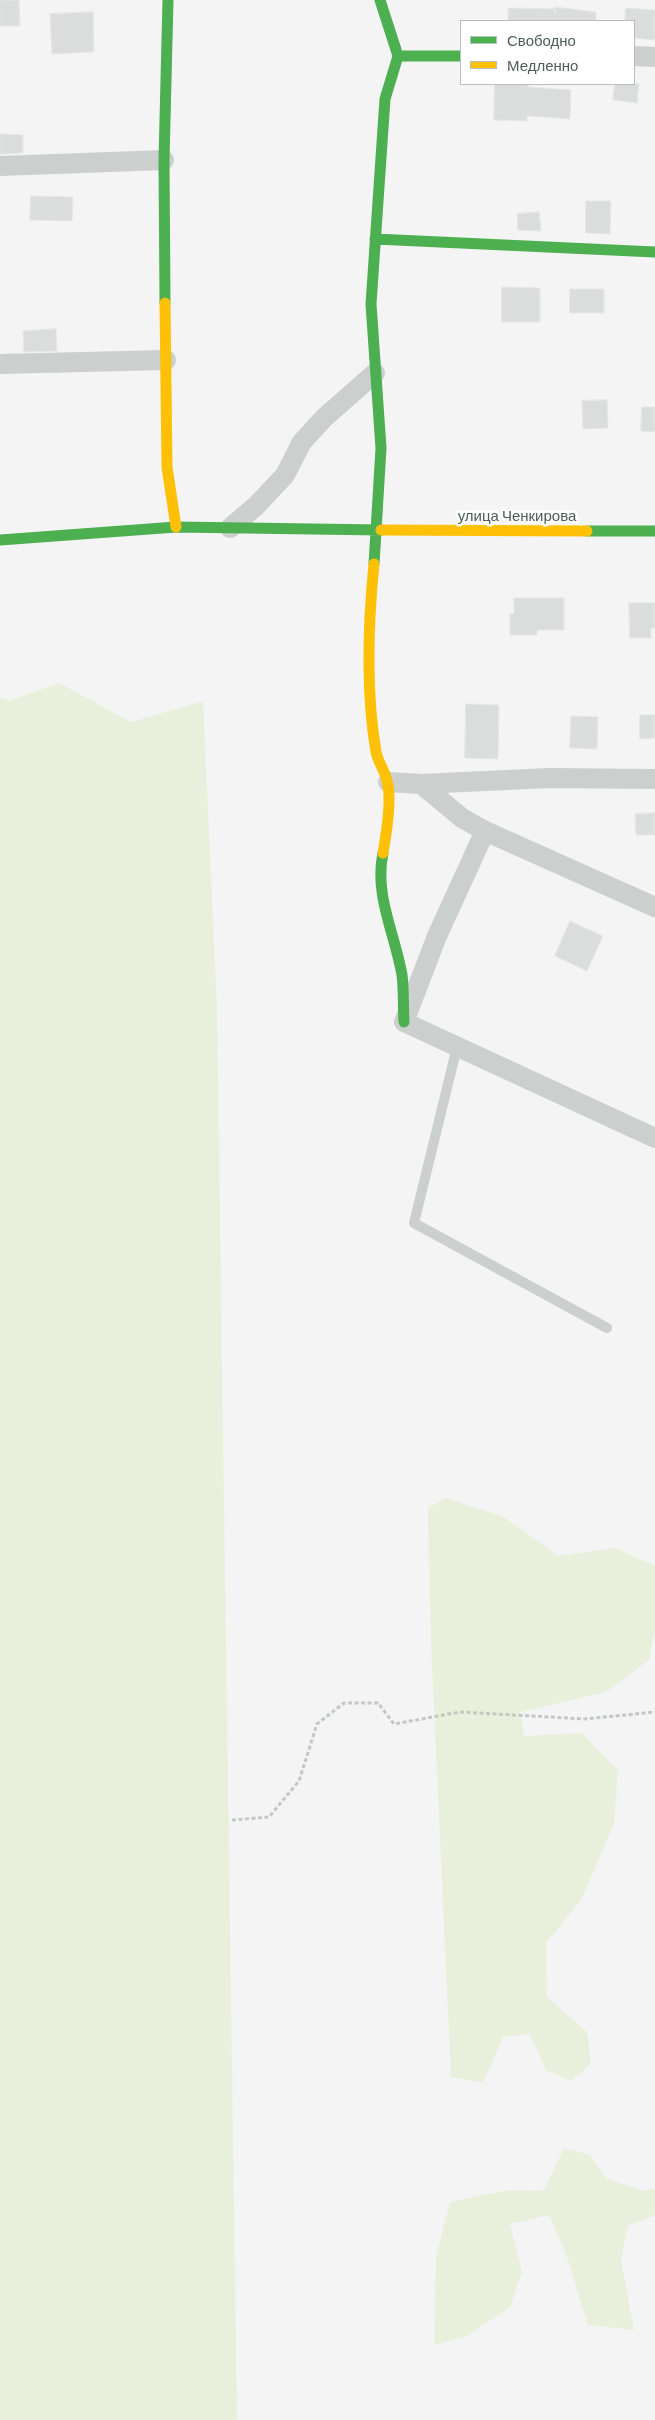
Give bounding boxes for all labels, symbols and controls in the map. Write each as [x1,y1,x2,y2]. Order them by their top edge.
legend [460,20,635,85]
text: Свободно [507,31,576,49]
text: Медленно [507,56,578,74]
street label: улица Ченкирова [458,507,576,525]

